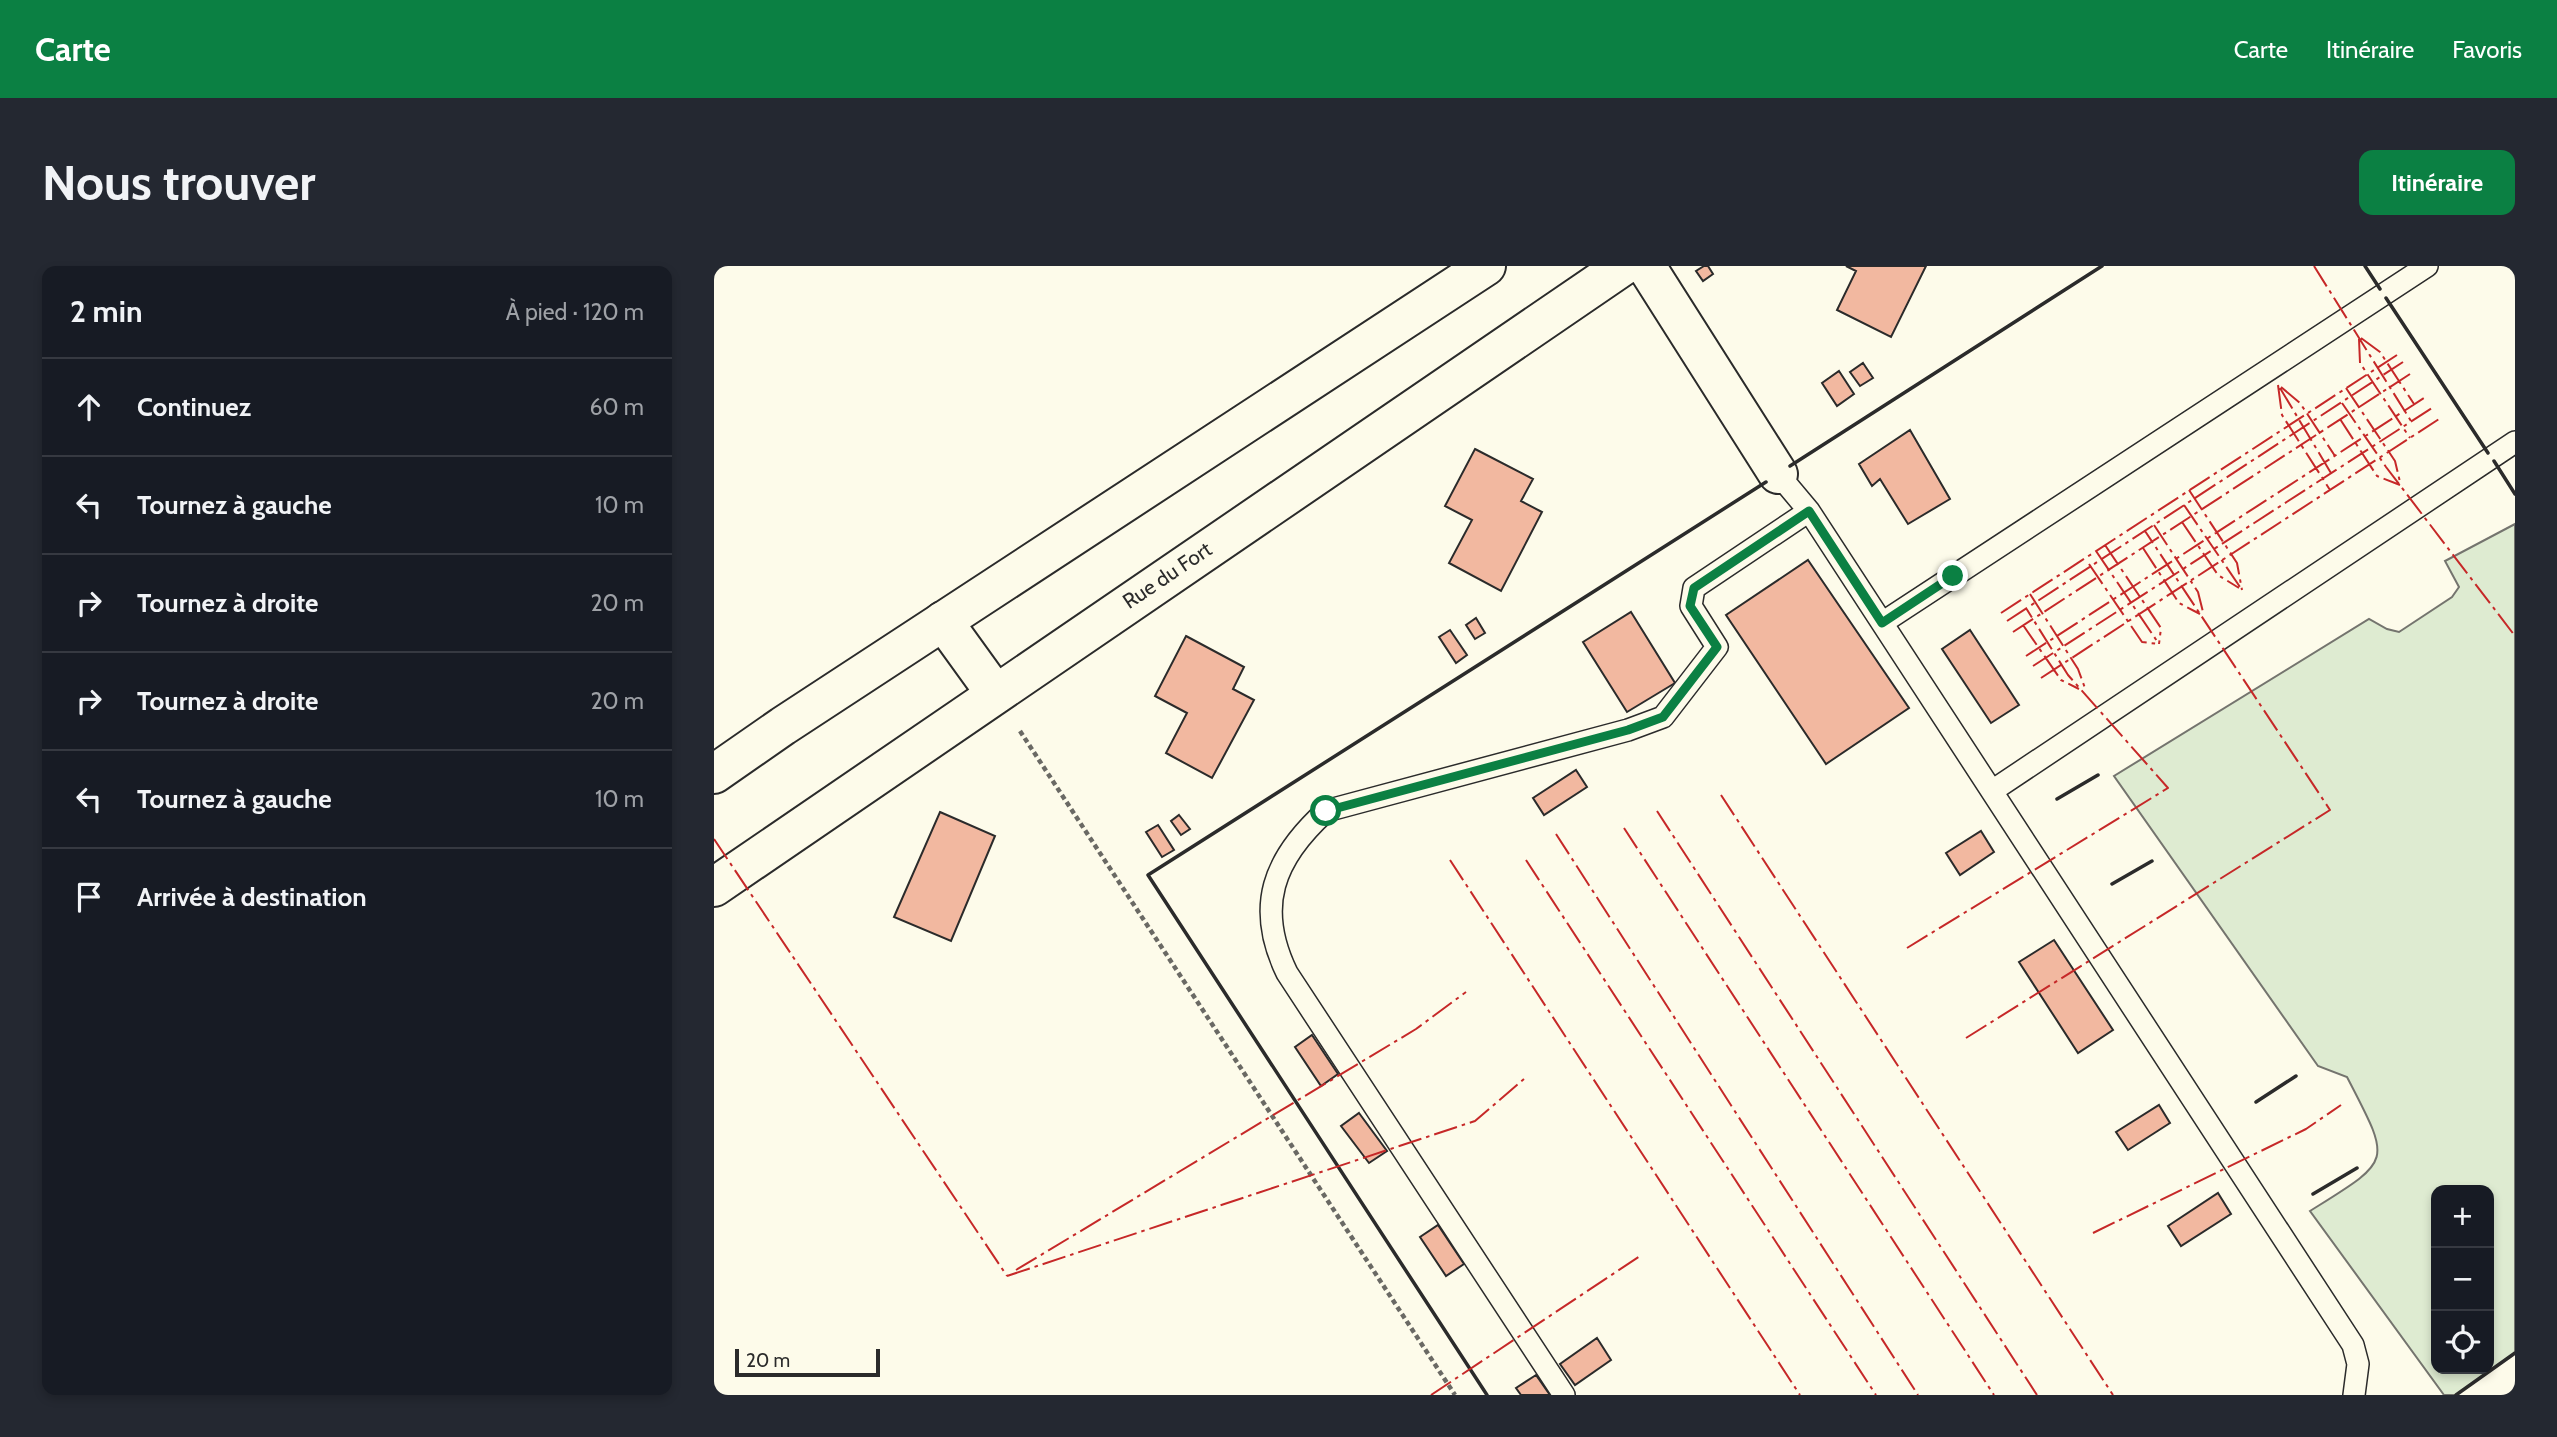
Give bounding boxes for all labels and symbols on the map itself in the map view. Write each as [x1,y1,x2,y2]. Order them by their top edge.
street label: Rue du Fort [1118,536,1216,614]
route end [1937,560,1968,591]
route start [1310,795,1341,826]
scale bar [735,1346,880,1378]

